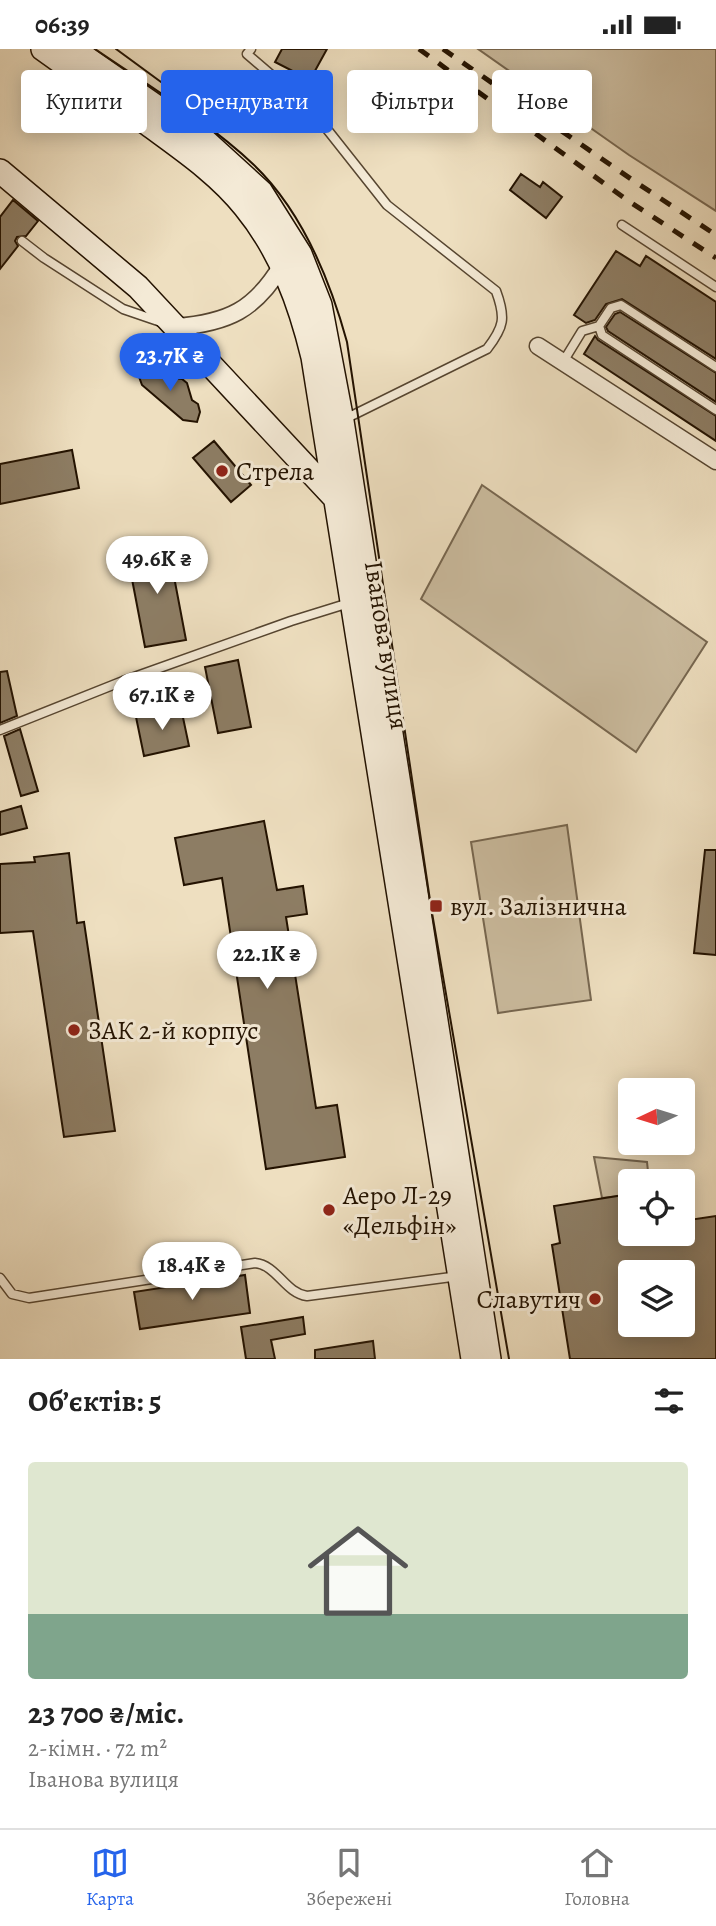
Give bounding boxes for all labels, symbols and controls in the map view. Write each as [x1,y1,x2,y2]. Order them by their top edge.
text: 06:39 [35,7,90,42]
chip: Купити [21,70,147,133]
chip: Орендувати [161,70,333,133]
chip: Фільтри [347,70,478,133]
chip: Нове [492,70,592,133]
pin: 23.7K ₴ [105,333,235,393]
text: 23.7K ₴ [136,340,204,371]
place label: Стрела [236,454,314,489]
marker: Стрела [214,463,230,479]
pin: 49.6K ₴ [92,537,222,596]
text: 49.6K ₴ [122,543,192,574]
street label: Іванова вулиця [356,558,417,732]
pin: 67.1K ₴ [97,673,227,732]
text: 67.1K ₴ [129,679,195,710]
place label: вул. Залізнична [450,889,627,924]
marker: вул. Залізнична [428,898,444,914]
pin: 22.1K ₴ [202,932,332,991]
text: 22.1K ₴ [233,938,301,969]
place label: ЗАК 2-й корпус [88,1013,258,1048]
marker: ЗАК 2-й корпус [66,1022,82,1038]
north arrow [618,1078,695,1155]
map controls [618,1078,695,1337]
button: locate [618,1169,695,1246]
place label: Аеро Л-29 «Дельфін» [342,1178,456,1243]
marker: Аеро Л-29 «Дельфін» [321,1202,337,1218]
pin: 18.4K ₴ [127,1243,257,1302]
text: 18.4K ₴ [158,1249,226,1280]
button: layers [618,1260,695,1337]
place label: Славутич [476,1282,581,1317]
marker: Славутич [587,1291,603,1307]
text: Об’єктів: 5 [28,1381,162,1421]
icon: filters [650,1382,688,1420]
icon: home [295,1508,421,1634]
text: 23 700 ₴/міс. [28,1693,184,1733]
text: 2-кімн. · 72 m² [28,1733,167,1764]
text: Іванова вулиця [28,1764,179,1795]
tab: Карта [86,1844,134,1912]
tab: Збережені [306,1844,392,1912]
tab: Головна [564,1844,630,1912]

